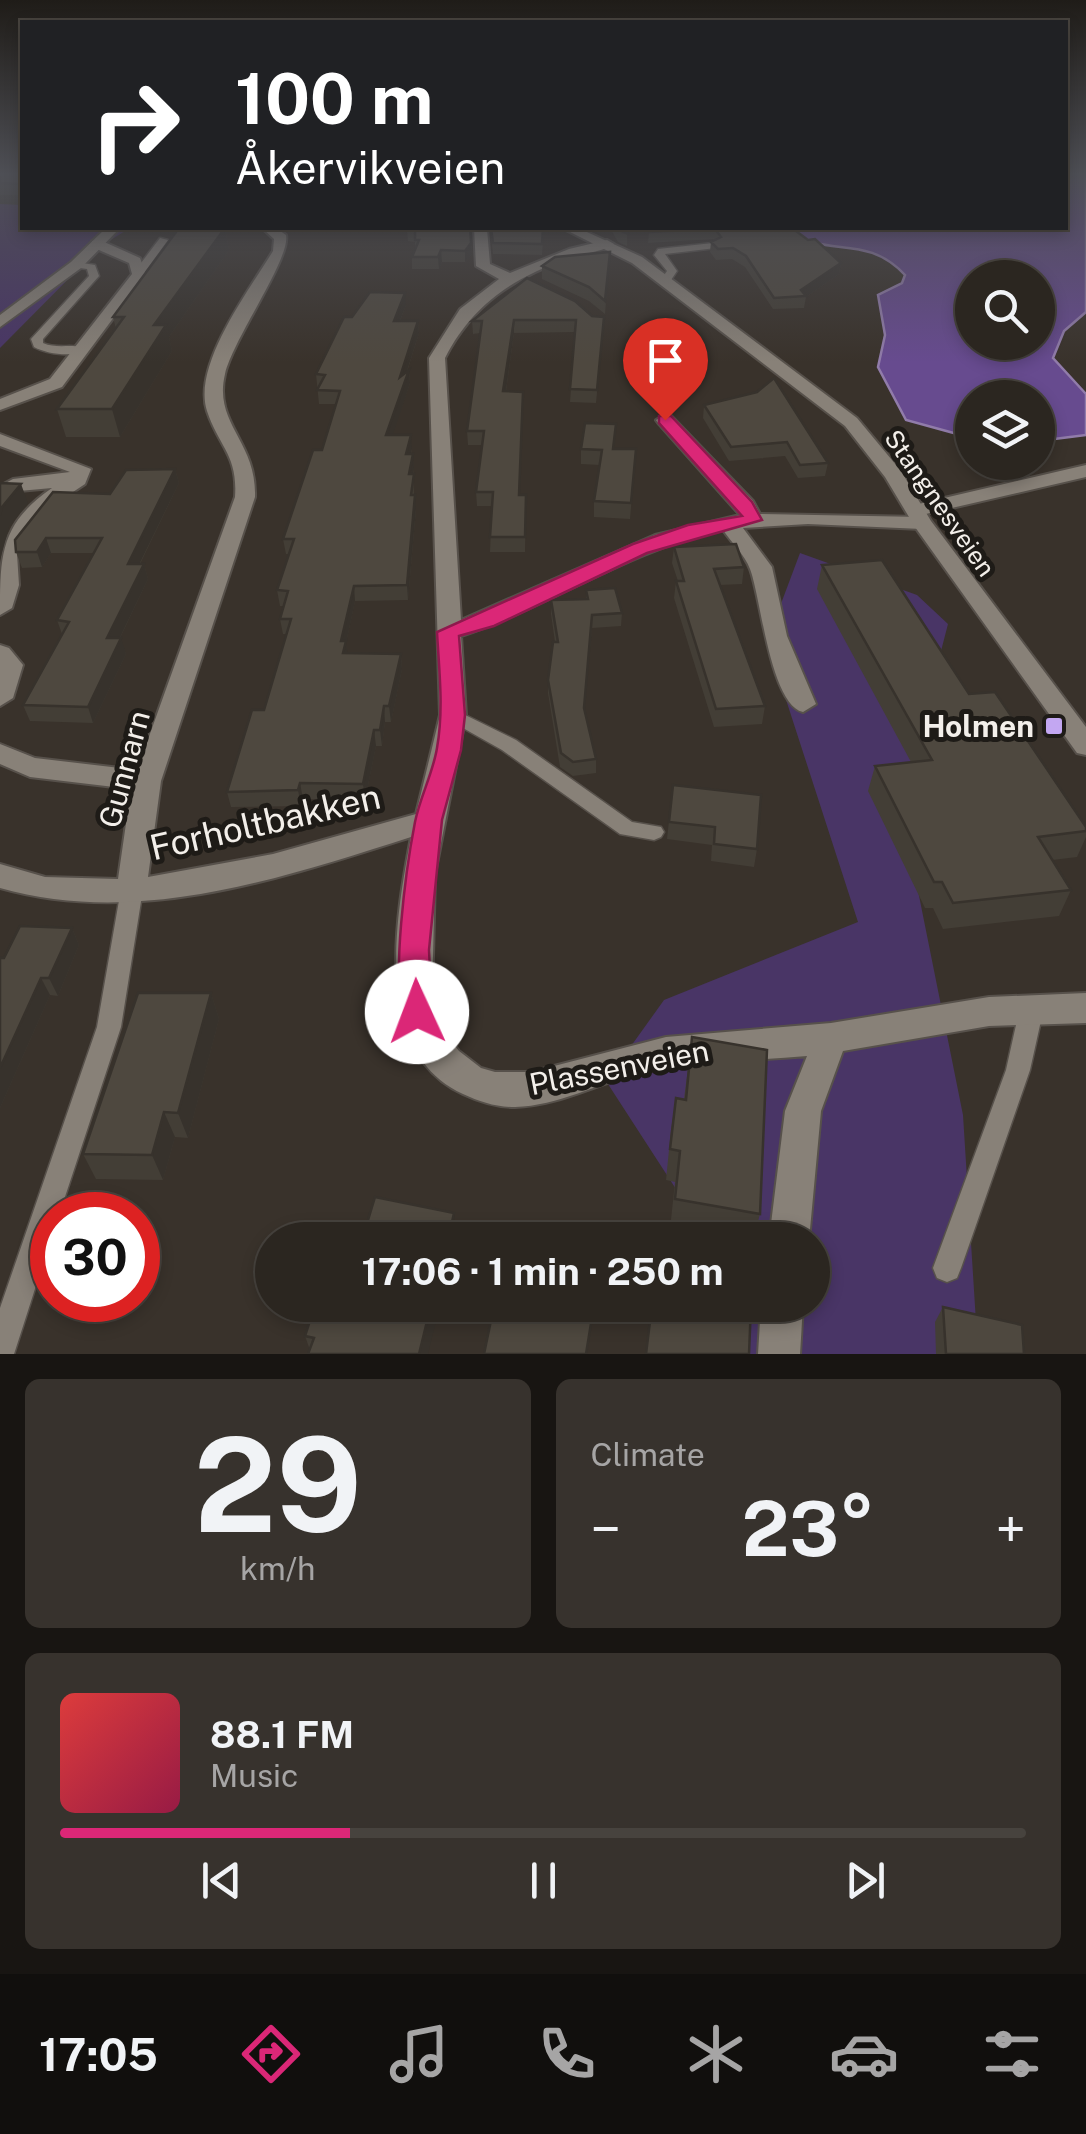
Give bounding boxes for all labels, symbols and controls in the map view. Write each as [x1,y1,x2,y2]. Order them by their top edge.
text: 100 m [235,57,433,140]
icon: right [70,60,200,190]
text: Åkervikveien [235,141,505,194]
map controls [955,260,1055,480]
button: search [955,260,1055,360]
pin [623,318,708,421]
icon: arrive [638,333,693,388]
button: layers [955,380,1055,480]
street label: Stangnesveien [878,424,1002,582]
street label: Gunnarn [91,706,157,832]
place label: Holmen [922,708,1034,744]
marker: Holmen [1043,715,1065,737]
street label: Forholtbakken [146,776,384,868]
position arrow [365,960,469,1064]
street label: Plassenveien [526,1032,712,1102]
speed limit sign: 30 [30,1192,160,1322]
text: 17:06 · 1 min · 250 m [361,1249,724,1294]
text: 29 [194,1409,362,1561]
text: Climate [591,1436,705,1473]
text: 23° [742,1485,875,1573]
text: − [591,1497,621,1561]
text: + [996,1497,1026,1561]
text: km/h [240,1550,315,1587]
text: 88.1 FM [210,1712,354,1757]
text: Music [210,1757,298,1794]
icon: previous [194,1853,249,1908]
icon: pause [516,1853,571,1908]
icon: next [838,1853,893,1908]
icon: directions [236,2019,306,2089]
icon: music [384,2019,454,2089]
icon: phone [532,2019,602,2089]
icon: climate [681,2019,751,2089]
icon: car [829,2019,899,2089]
icon: filters [977,2019,1047,2089]
text: 17:05 [39,2028,158,2081]

